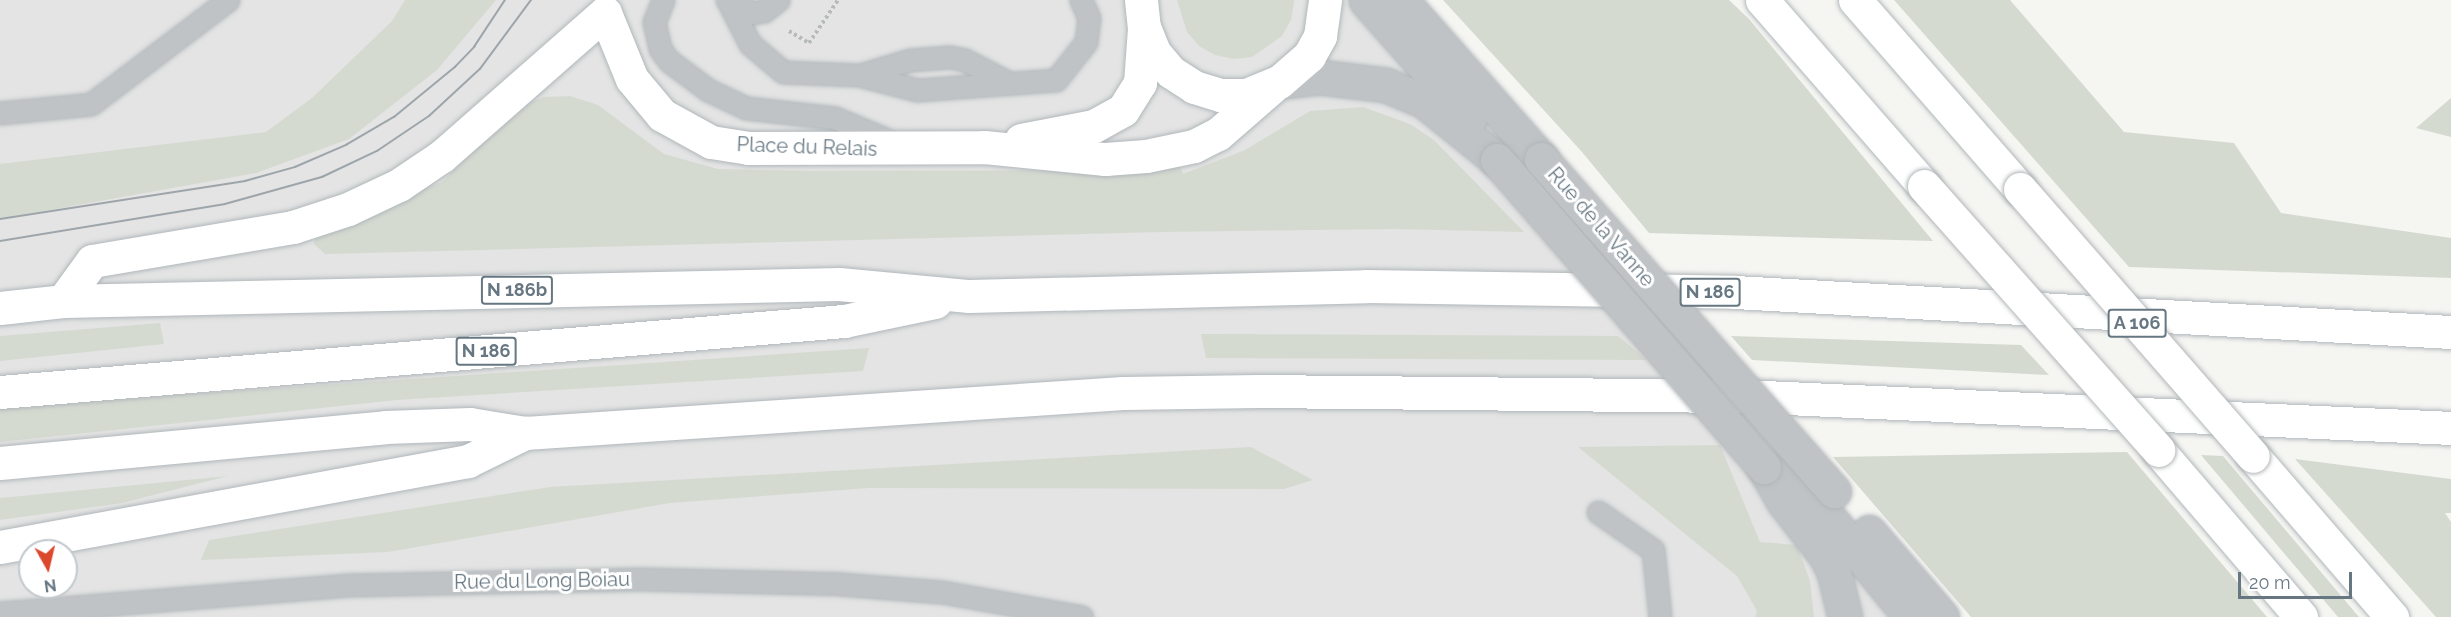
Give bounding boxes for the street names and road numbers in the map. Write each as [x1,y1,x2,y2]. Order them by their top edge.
street label: Place du Relais [736,133,878,161]
street label: Rue de la Vanne [1542,162,1660,292]
road number: N 186b [480,275,554,305]
road number: N 186 [1678,277,1742,307]
road number: A 106 [2107,308,2167,338]
road number: N 186 [454,336,518,366]
street label: Rue du Long Boiau [454,567,630,595]

